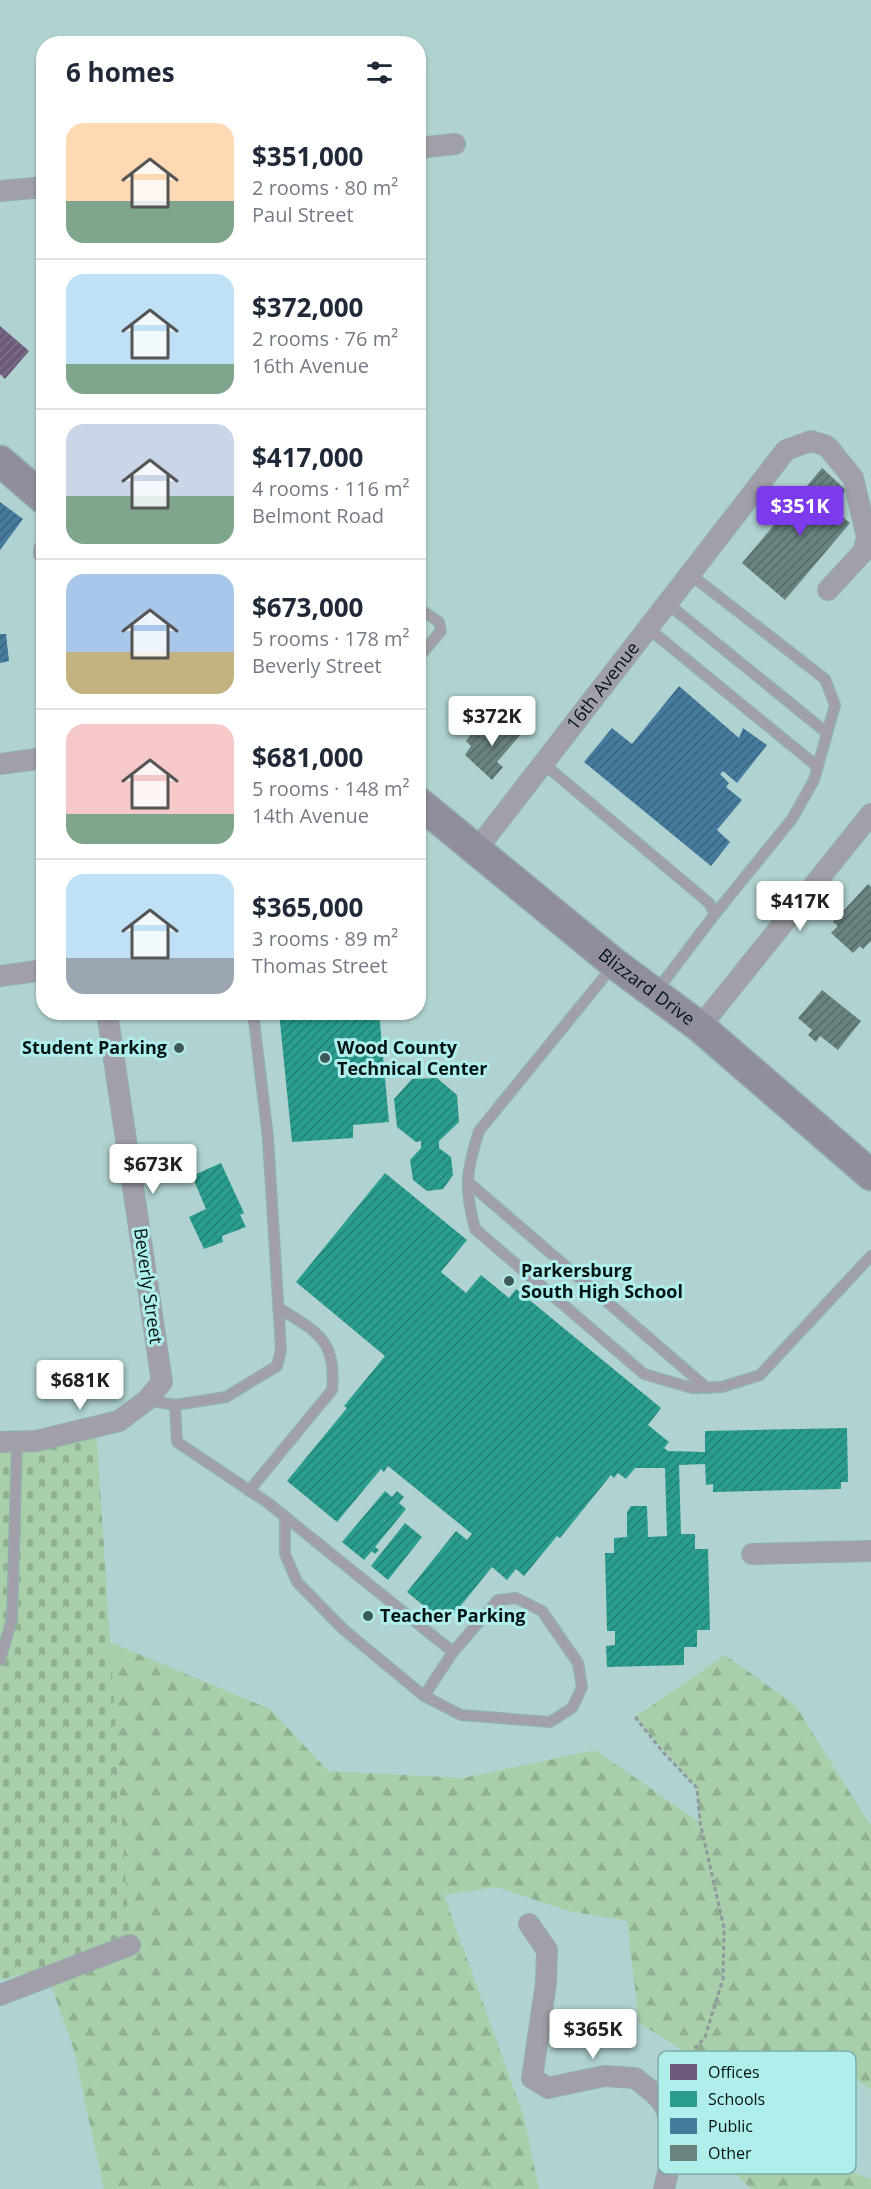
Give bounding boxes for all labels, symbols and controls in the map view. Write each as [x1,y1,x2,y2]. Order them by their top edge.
text: 6 homes [66,54,175,90]
icon: filters [363,56,396,89]
text: $351,000 [252,138,363,174]
icon: home [114,147,186,219]
text: 2 rooms · 80 m² [252,174,398,201]
text: Paul Street [252,201,354,228]
text: $372,000 [252,289,363,325]
icon: home [114,298,186,370]
text: 2 rooms · 76 m² [252,325,398,352]
text: 16th Avenue [252,352,369,379]
text: $417,000 [252,439,363,475]
icon: home [114,448,186,520]
text: 4 rooms · 116 m² [252,475,410,502]
pin: $351K [758,486,842,537]
text: $351K [770,492,830,519]
text: Belmont Road [252,502,384,529]
text: $673,000 [252,589,363,625]
icon: home [114,598,186,670]
text: 5 rooms · 178 m² [252,625,410,652]
street label: 16th Avenue [561,636,644,735]
text: Beverly Street [252,652,382,679]
pin: $372K [450,696,534,747]
text: $372K [462,702,522,729]
text: $681,000 [252,739,363,775]
icon: home [114,748,186,820]
text: 5 rooms · 148 m² [252,775,410,802]
text: 14th Avenue [252,802,369,829]
pin: $417K [758,881,842,932]
text: $417K [770,887,830,914]
text: $365,000 [252,889,363,925]
icon: home [114,898,186,970]
text: 3 rooms · 89 m² [252,925,398,952]
street label: Blizzard Drive [594,942,700,1030]
text: Thomas Street [252,952,388,979]
place label: Student Parking [22,1035,167,1059]
place label: Wood County Technical Center [337,1035,487,1080]
marker: Student Parking [172,1041,186,1055]
marker: Wood County Technical Center [318,1051,332,1065]
pin: $673K [111,1144,195,1195]
text: $673K [123,1150,183,1177]
street label: Beverly Street [129,1226,169,1345]
place label: Parkersburg South High School [521,1258,683,1303]
marker: Parkersburg South High School [502,1274,516,1288]
pin: $681K [38,1360,122,1411]
text: $681K [50,1366,110,1393]
place label: Teacher Parking [380,1603,526,1627]
marker: Teacher Parking [361,1609,375,1623]
pin: $365K [551,2009,635,2060]
text: $365K [563,2015,623,2042]
legend [658,2051,856,2174]
text: Offices [708,2061,760,2083]
text: Schools [708,2088,765,2110]
text: Public [708,2115,753,2137]
text: Other [708,2142,752,2164]

